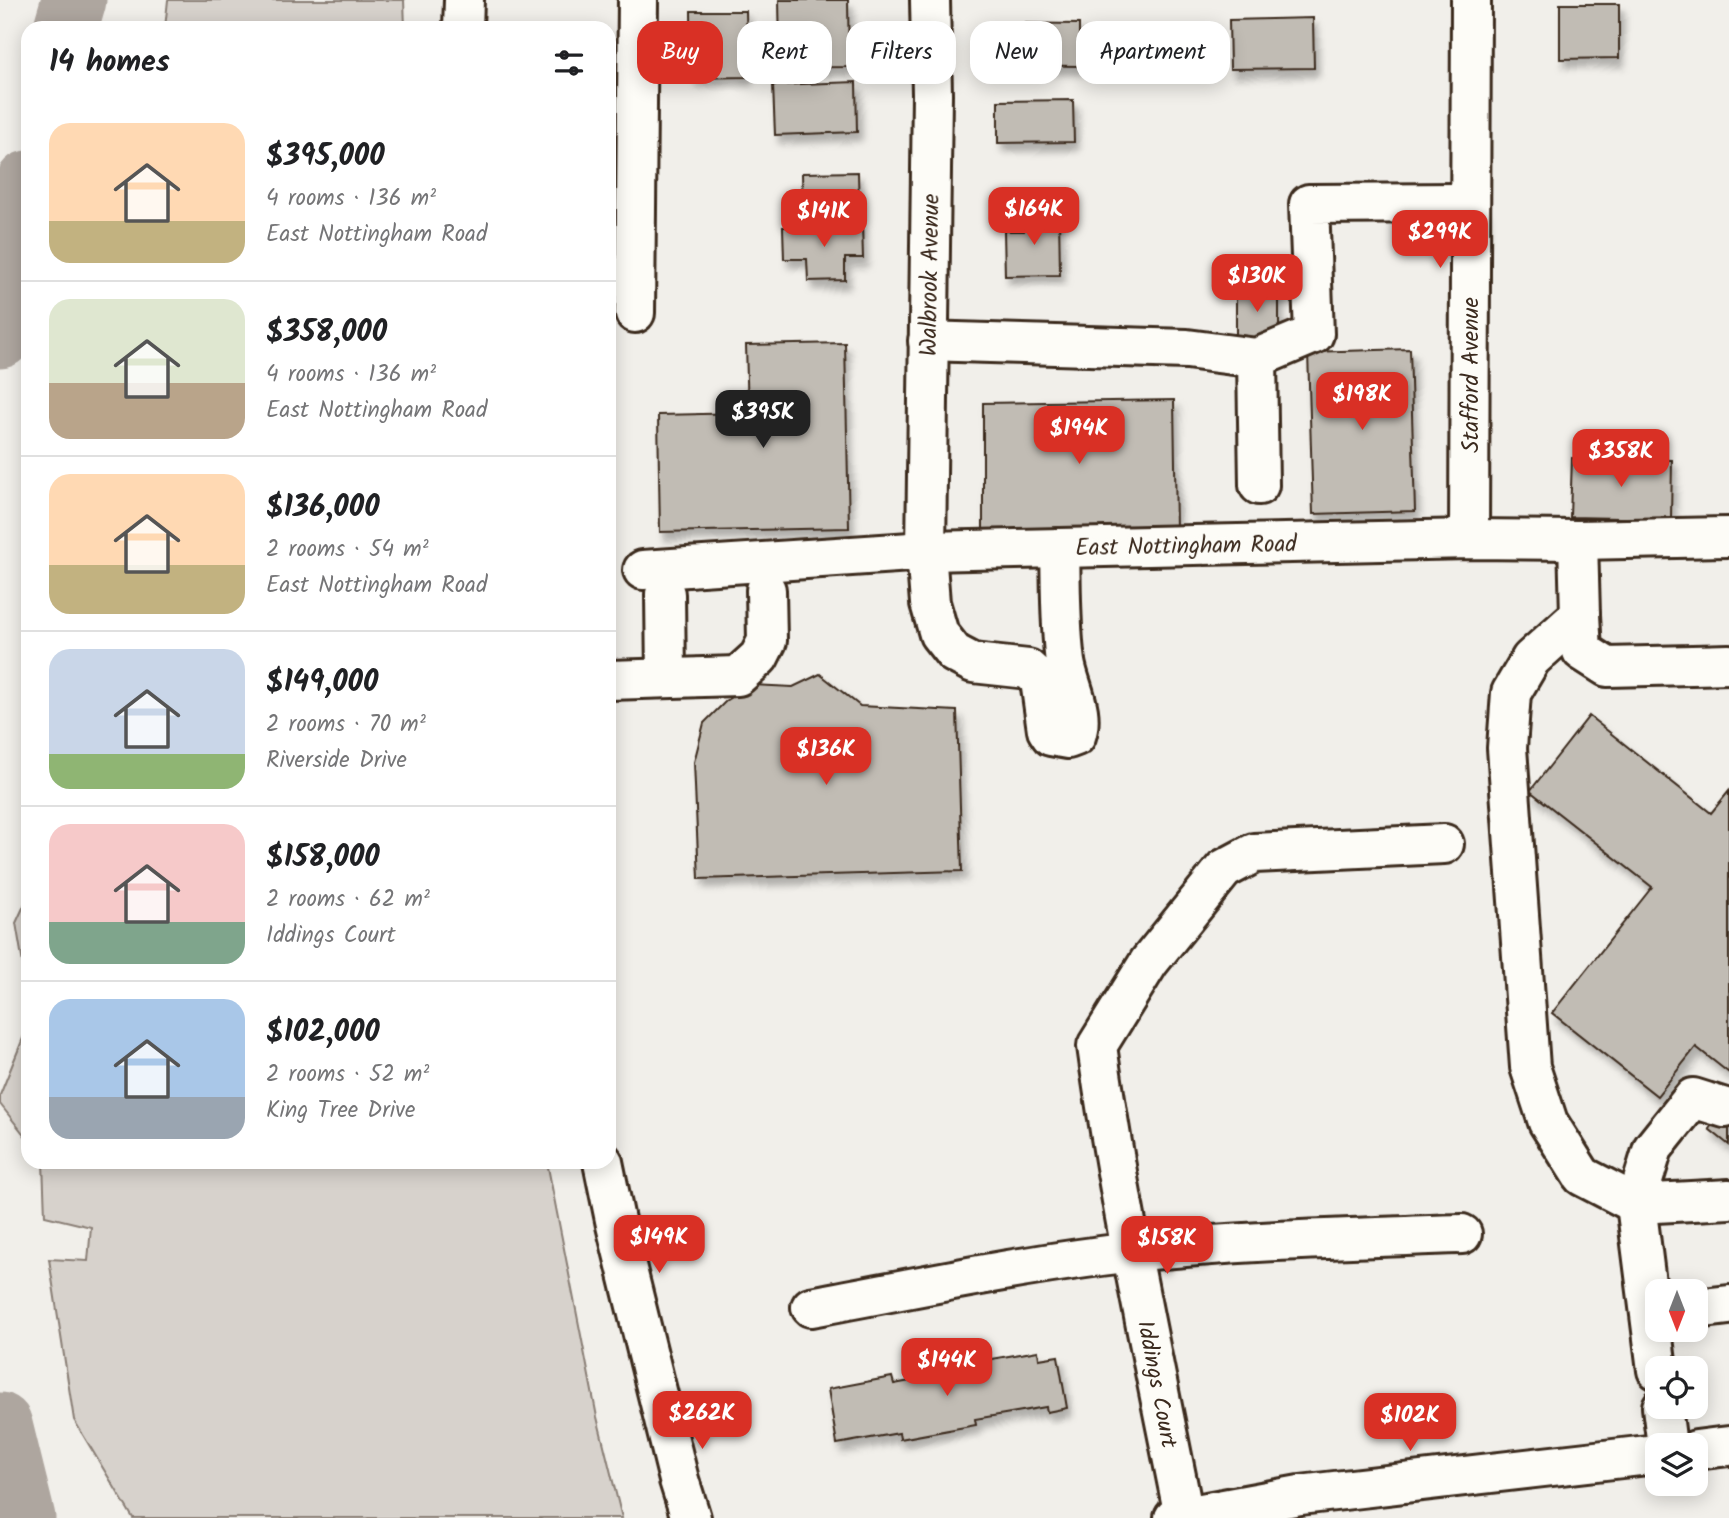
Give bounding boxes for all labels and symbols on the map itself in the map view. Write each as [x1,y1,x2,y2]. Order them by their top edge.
pin: $164K [985,188,1083,247]
pin: $141K [775,190,873,249]
street label: Walbrook Avenue [912,193,950,357]
pin: $299K [1391,210,1489,270]
pin: $130K [1208,254,1306,314]
street label: Stafford Avenue [1454,297,1490,453]
pin: $198K [1313,372,1411,432]
pin: $395K [714,391,812,450]
pin: $194K [1030,406,1128,466]
pin: $358K [1572,430,1670,489]
street label: East Nottingham Road [1075,527,1298,567]
pin: $136K [777,728,875,787]
pin: $149K [610,1216,708,1275]
pin: $158K [1118,1216,1216,1276]
north arrow [1645,1279,1708,1342]
street label: Iddings Court [1126,1317,1186,1452]
pin: $144K [898,1338,996,1398]
pin: $262K [653,1392,751,1451]
pin: $102K [1361,1394,1459,1453]

